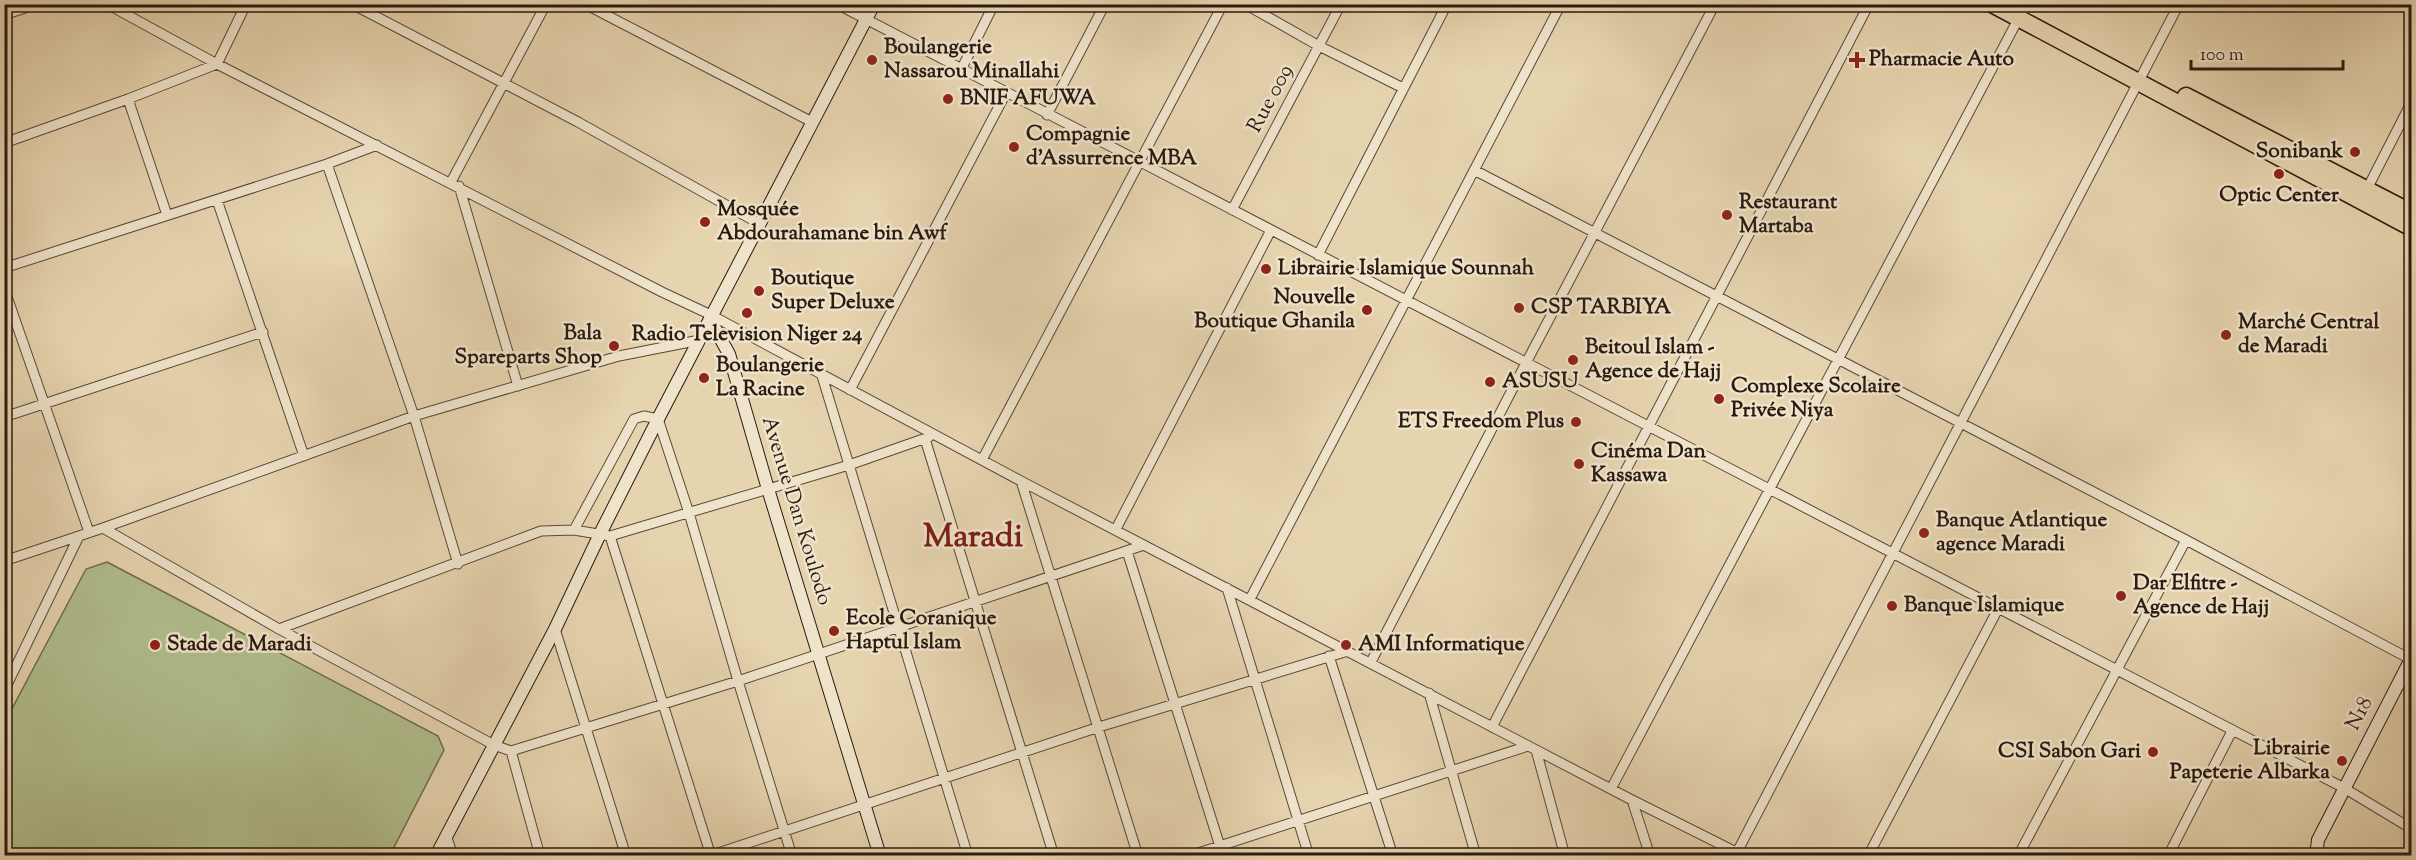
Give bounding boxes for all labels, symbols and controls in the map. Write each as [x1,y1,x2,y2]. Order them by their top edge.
place label: Boulangerie Nassarou Minallahi [884,33,1059,87]
scale bar [2191,33,2342,71]
text: 100 m [2200,43,2244,69]
place label: Pharmacie Auto [1869,45,2014,75]
marker: Boulangerie Nassarou Minallahi [865,53,879,67]
marker: Pharmacie Auto [1850,53,1864,67]
street label: Rue 009 [1241,60,1301,138]
place label: BNIF AFUWA [960,84,1097,114]
marker: BNIF AFUWA [941,92,955,106]
place label: Compagnie d'Assurrence MBA [1026,120,1198,174]
place label: Sonibank [2256,137,2344,167]
marker: Compagnie d'Assurrence MBA [1007,140,1021,154]
marker: Sonibank [2348,145,2362,159]
marker: Optic Center [2272,167,2286,181]
place label: Optic Center [2219,181,2339,211]
place label: Restaurant Martaba [1739,188,1838,242]
place label: Mosquée Abdourahamane bin Awf [717,195,949,249]
marker: Restaurant Martaba [1720,208,1734,222]
marker: Mosquée Abdourahamane bin Awf [698,215,712,229]
place label: Librairie Islamique Sounnah [1278,254,1535,284]
marker: Librairie Islamique Sounnah [1259,262,1273,276]
place label: Boutique Super Deluxe [771,264,895,318]
place label: Nouvelle Boutique Ghanila [1194,283,1355,337]
marker: Boutique Super Deluxe [752,284,766,298]
place label: CSP TARBIYA [1531,293,1672,323]
marker: CSP TARBIYA [1512,301,1526,315]
marker: Nouvelle Boutique Ghanila [1360,303,1374,317]
marker: Radio Television Niger 24 [740,306,754,320]
place label: Marché Central de Maradi [2238,308,2379,362]
place label: Bala Spareparts Shop [455,319,602,373]
place label: Radio Television Niger 24 [632,320,863,350]
marker: Marché Central de Maradi [2219,328,2233,342]
place label: Beitoul Islam - Agence de Hajj [1585,333,1721,387]
marker: Bala Spareparts Shop [607,339,621,353]
place label: Boulangerie La Racine [716,351,824,405]
marker: Beitoul Islam - Agence de Hajj [1566,353,1580,367]
place label: ASUSU [1502,367,1579,397]
marker: Boulangerie La Racine [697,371,711,385]
place label: Complexe Scolaire Privée Niya [1731,372,1901,426]
marker: ASUSU [1483,375,1497,389]
marker: Complexe Scolaire Privée Niya [1712,392,1726,406]
place label: ETS Freedom Plus [1398,407,1564,437]
street label: Avenue Dan Koulodo [753,413,839,609]
marker: ETS Freedom Plus [1569,415,1583,429]
place label: Cinéma Dan Kassawa [1591,437,1706,491]
marker: Cinéma Dan Kassawa [1572,457,1586,471]
place label: Banque Atlantique agence Maradi [1936,506,2107,560]
district label: Maradi [923,514,1024,562]
marker: Banque Atlantique agence Maradi [1917,526,1931,540]
place label: Dar Elfitre - Agence de Hajj [2133,569,2269,623]
marker: Dar Elfitre - Agence de Hajj [2114,589,2128,603]
place label: Banque Islamique [1904,591,2065,621]
marker: Banque Islamique [1885,599,1899,613]
place label: Ecole Coranique Haptul Islam [846,604,997,658]
marker: Ecole Coranique Haptul Islam [827,624,841,638]
place label: Stade de Maradi [167,630,312,660]
place label: AMI Informatique [1358,630,1525,660]
marker: Stade de Maradi [148,638,162,652]
marker: AMI Informatique [1339,638,1353,652]
street label: N18 [2339,692,2381,736]
place label: Librairie Papeterie Albarka [2170,734,2330,788]
place label: CSI Sabon Gari [1998,737,2141,767]
marker: CSI Sabon Gari [2146,745,2160,759]
marker: Librairie Papeterie Albarka [2335,754,2349,768]

